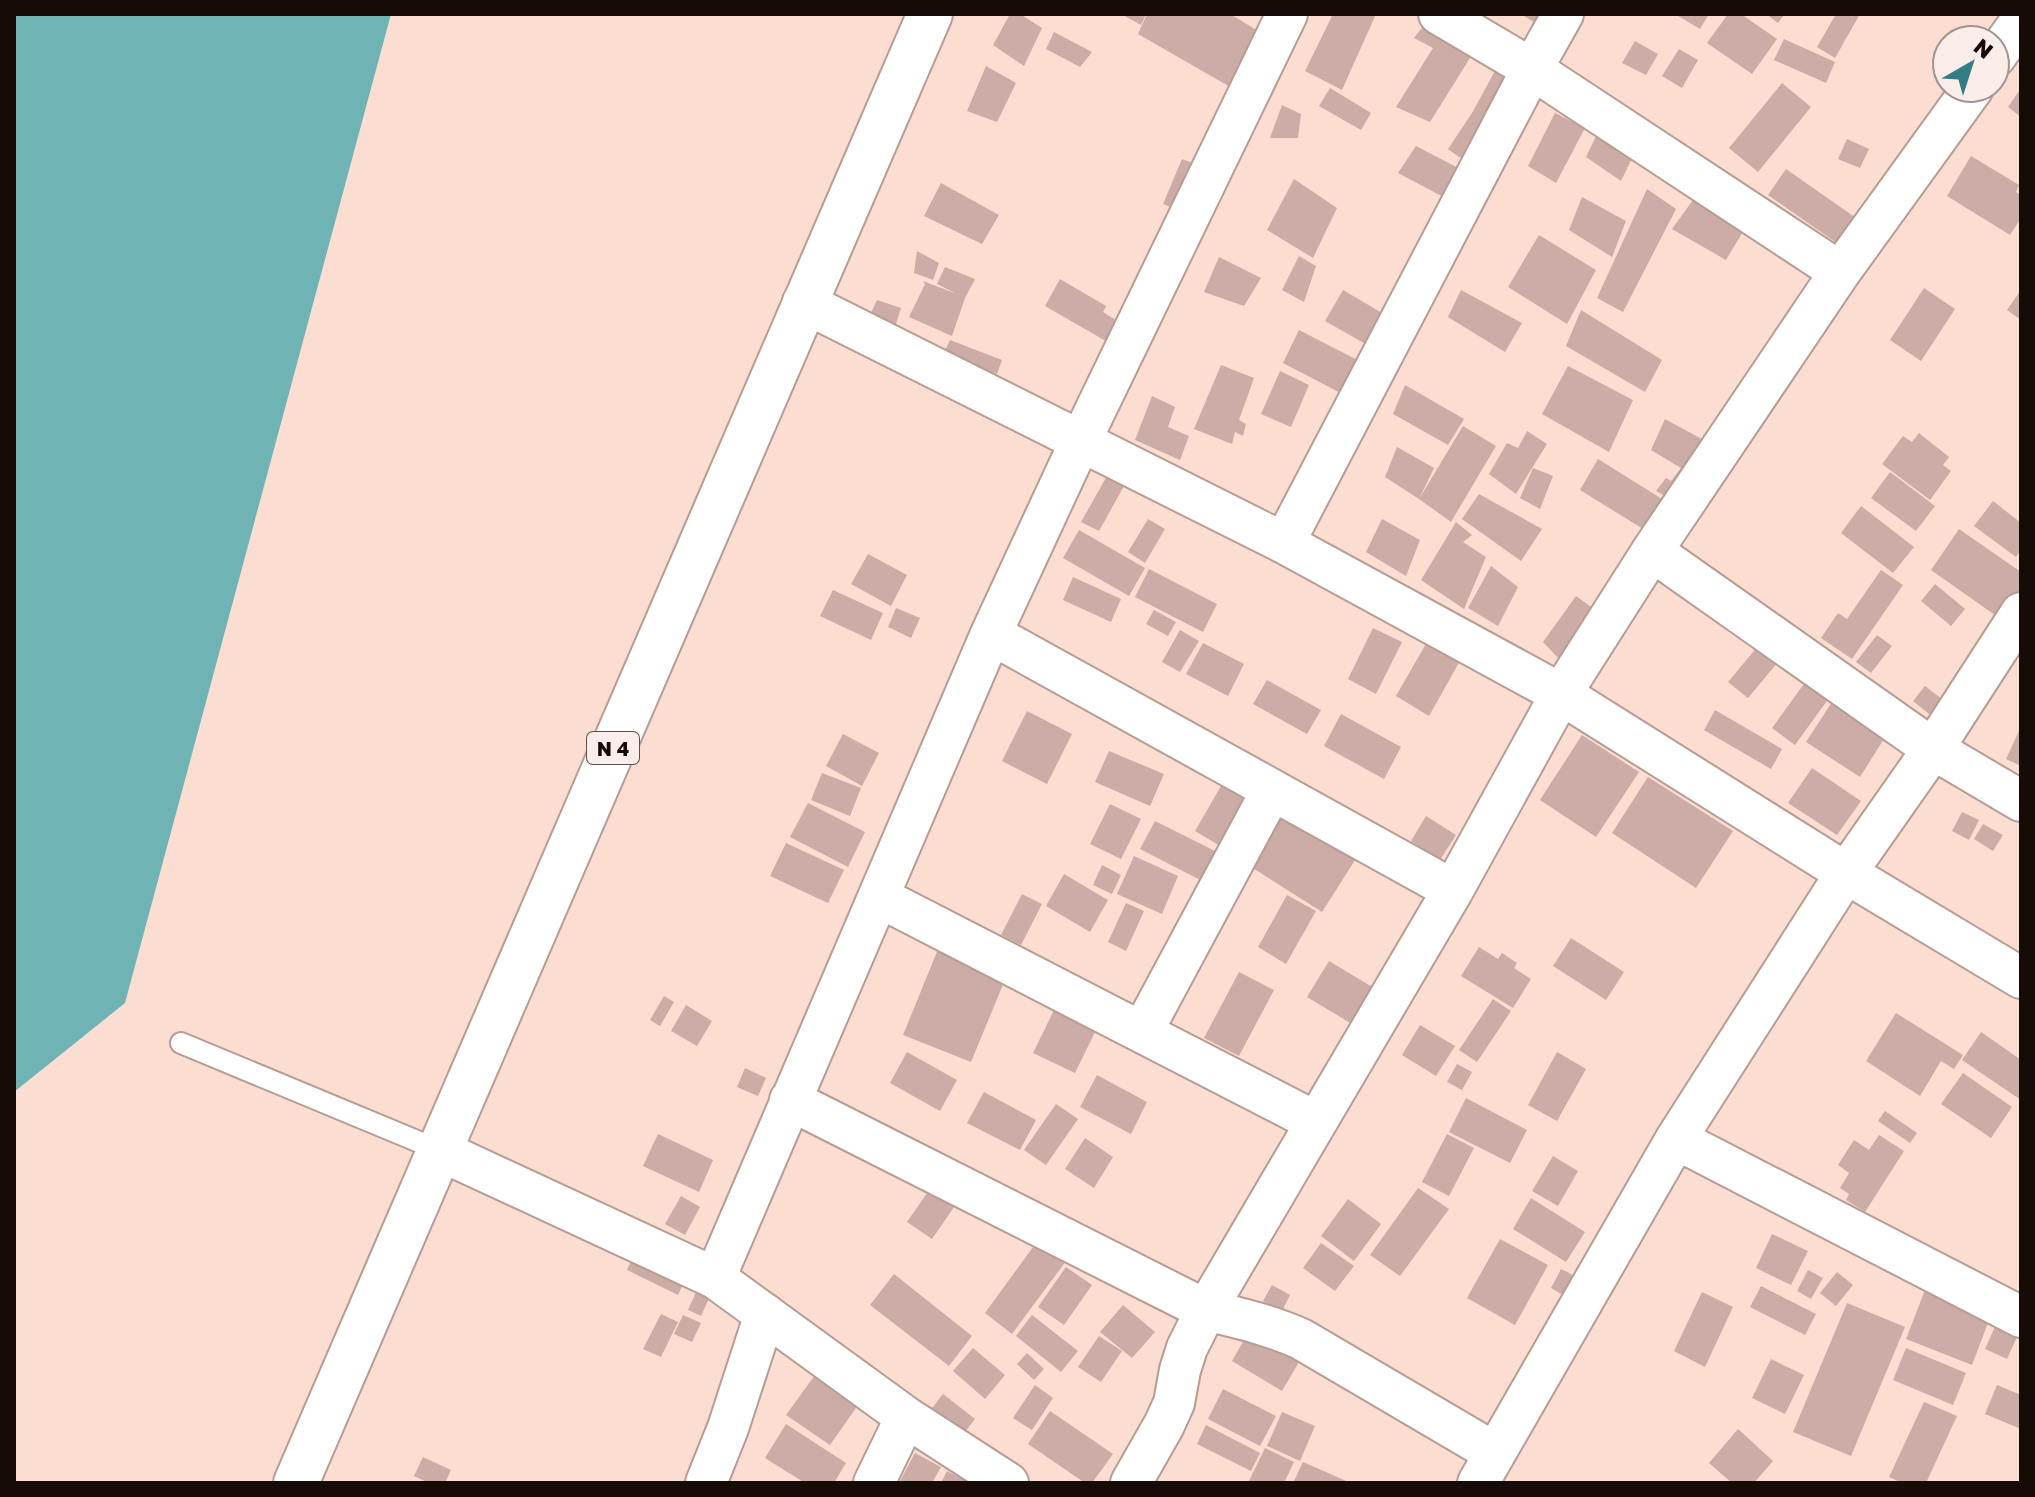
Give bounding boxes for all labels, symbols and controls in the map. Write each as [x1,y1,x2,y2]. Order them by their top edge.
north arrow [1931,24,2011,104]
text: N [1969,32,1999,64]
road number: N 4 [587,732,639,764]

